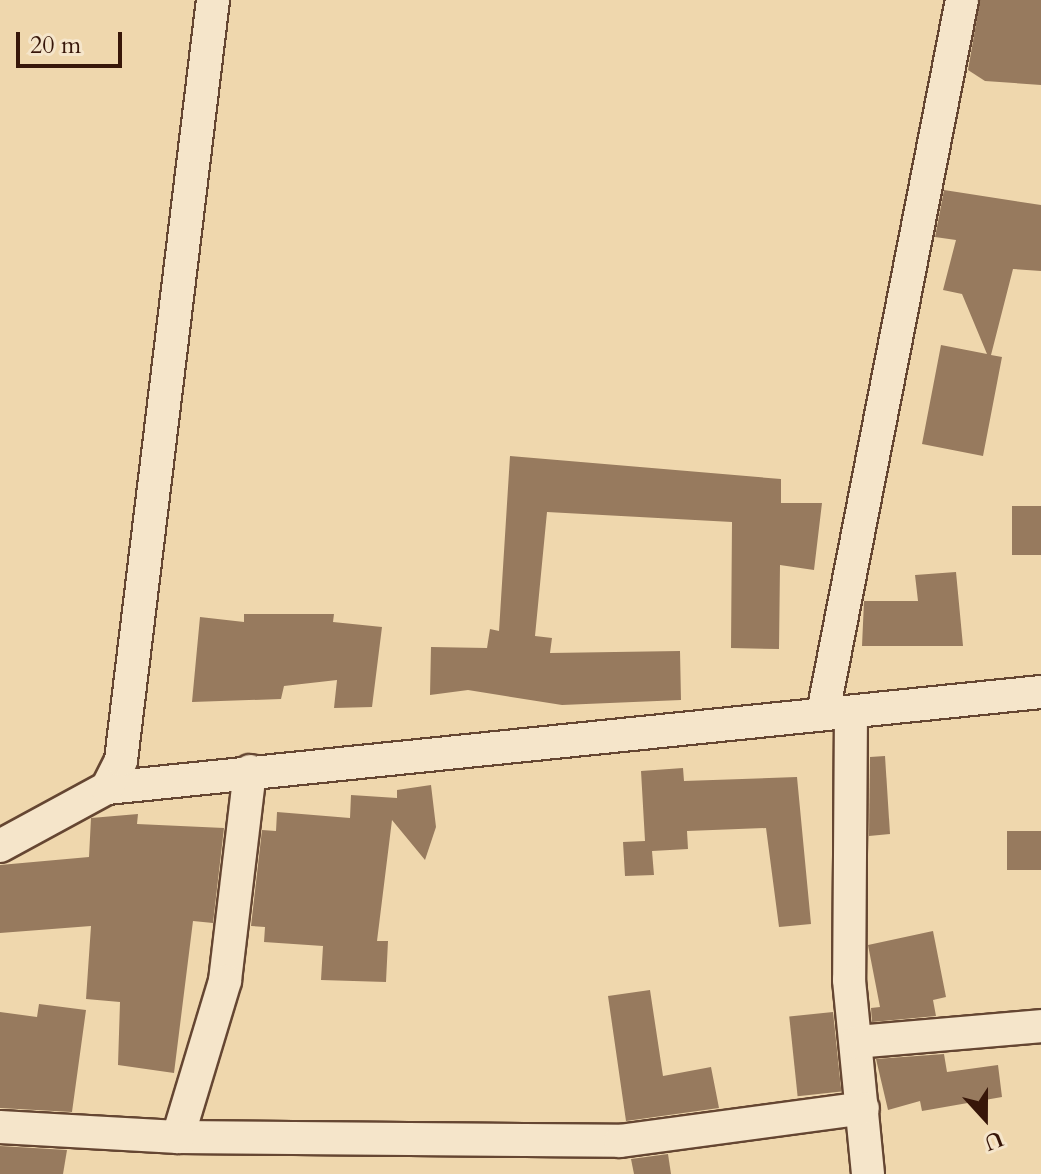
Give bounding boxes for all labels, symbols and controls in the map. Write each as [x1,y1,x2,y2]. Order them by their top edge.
scale bar [20,16,126,66]
text: 20 m [30,29,81,62]
north arrow [945,1078,1025,1158]
text: U [980,1123,1007,1158]

